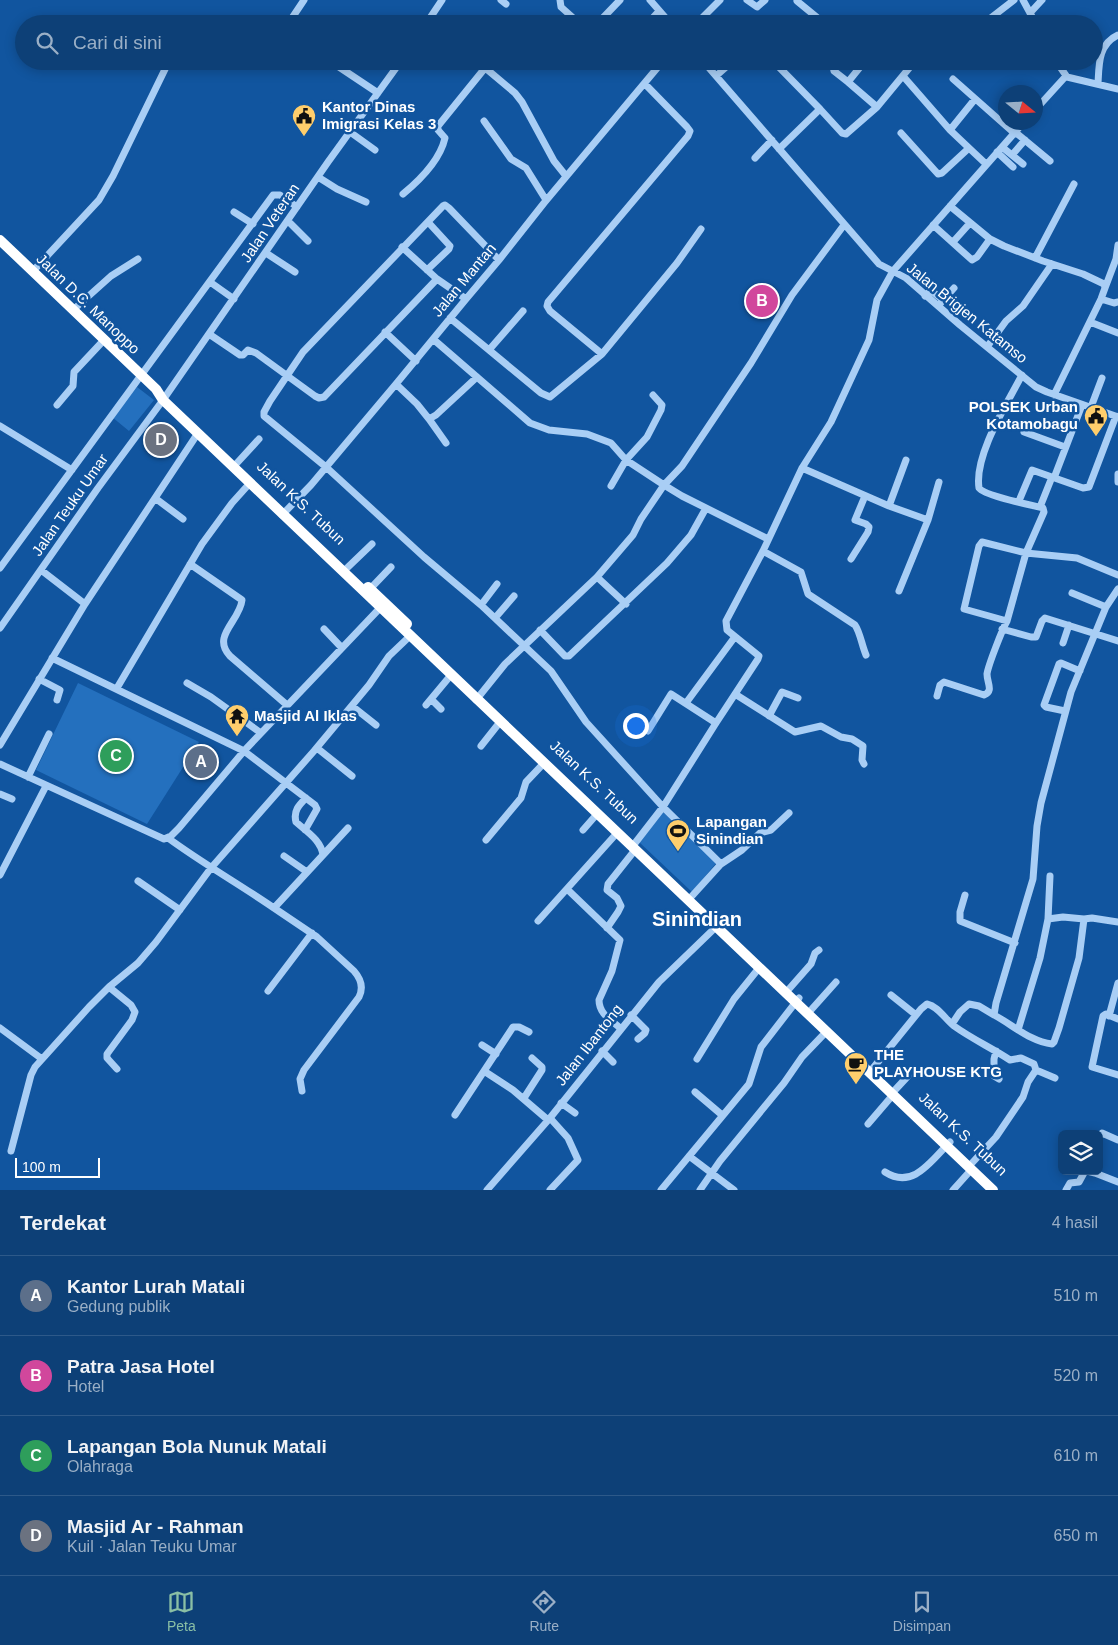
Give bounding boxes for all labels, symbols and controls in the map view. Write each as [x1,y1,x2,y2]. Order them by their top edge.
search box [15,15,1103,70]
icon: search [33,29,61,57]
text: Cari di sini [73,32,162,53]
north arrow [998,85,1043,130]
place label: Kantor Dinas Imigrasi Kelas 3 [322,98,436,132]
public building icon: Kantor Dinas Imigrasi Kelas 3 [291,103,317,137]
street label: Jalan Veteran [237,180,302,266]
street label: Jalan Mantan [428,240,499,320]
street label: Jalan D.C. Manoppo [33,250,143,357]
street label: Jalan Brigjen Katamso [904,259,1031,366]
pin: B [746,282,778,320]
place label: POLSEK Urban Kotamobagu [969,398,1078,432]
public building icon: POLSEK Urban Kotamobagu [1083,403,1109,437]
pin: D [145,421,177,459]
street label: Jalan Teuku Umar [28,450,111,559]
street label: Jalan K.S. Tubun [254,457,349,548]
temple icon: Masjid Al Iklas [224,703,250,737]
place label: Masjid Al Iklas [254,707,357,724]
your location [623,713,649,739]
street label: Jalan K.S. Tubun [547,736,642,827]
pin: C [100,737,132,775]
pin: A [185,743,217,781]
place label: Lapangan Sinindian [696,813,767,847]
sports icon: Lapangan Sinindian [665,818,691,852]
district label: Sinindian [652,908,742,930]
street label: Jalan Ibantong [552,1001,626,1089]
place label: THE PLAYHOUSE KTG [874,1046,1002,1080]
cafe icon: THE PLAYHOUSE KTG [843,1051,869,1085]
street label: Jalan K.S. Tubun [916,1088,1011,1179]
map controls [1058,1130,1103,1175]
button: layers [1058,1130,1103,1175]
scale bar [15,1155,100,1178]
text: 100 m [22,1159,61,1175]
text: Terdekat [20,1211,106,1234]
text: 4 hasil [1052,1214,1098,1231]
text: Kantor Lurah Matali [67,1276,245,1297]
text: A [30,1287,42,1304]
text: 510 m [1054,1287,1098,1304]
text: Gedung publik [67,1298,170,1315]
text: Patra Jasa Hotel [67,1356,215,1377]
text: B [30,1367,42,1384]
text: 520 m [1054,1367,1098,1384]
text: Hotel [67,1378,104,1395]
text: Lapangan Bola Nunuk Matali [67,1436,327,1457]
text: C [30,1447,42,1464]
text: 610 m [1054,1447,1098,1464]
text: Olahraga [67,1458,133,1475]
text: Masjid Ar - Rahman [67,1516,244,1537]
text: D [30,1527,42,1544]
text: 650 m [1054,1527,1098,1544]
text: Kuil · Jalan Teuku Umar [67,1538,237,1555]
tab: Peta [167,1588,196,1634]
tab: Rute [529,1588,559,1634]
tab: Disimpan [893,1588,951,1634]

